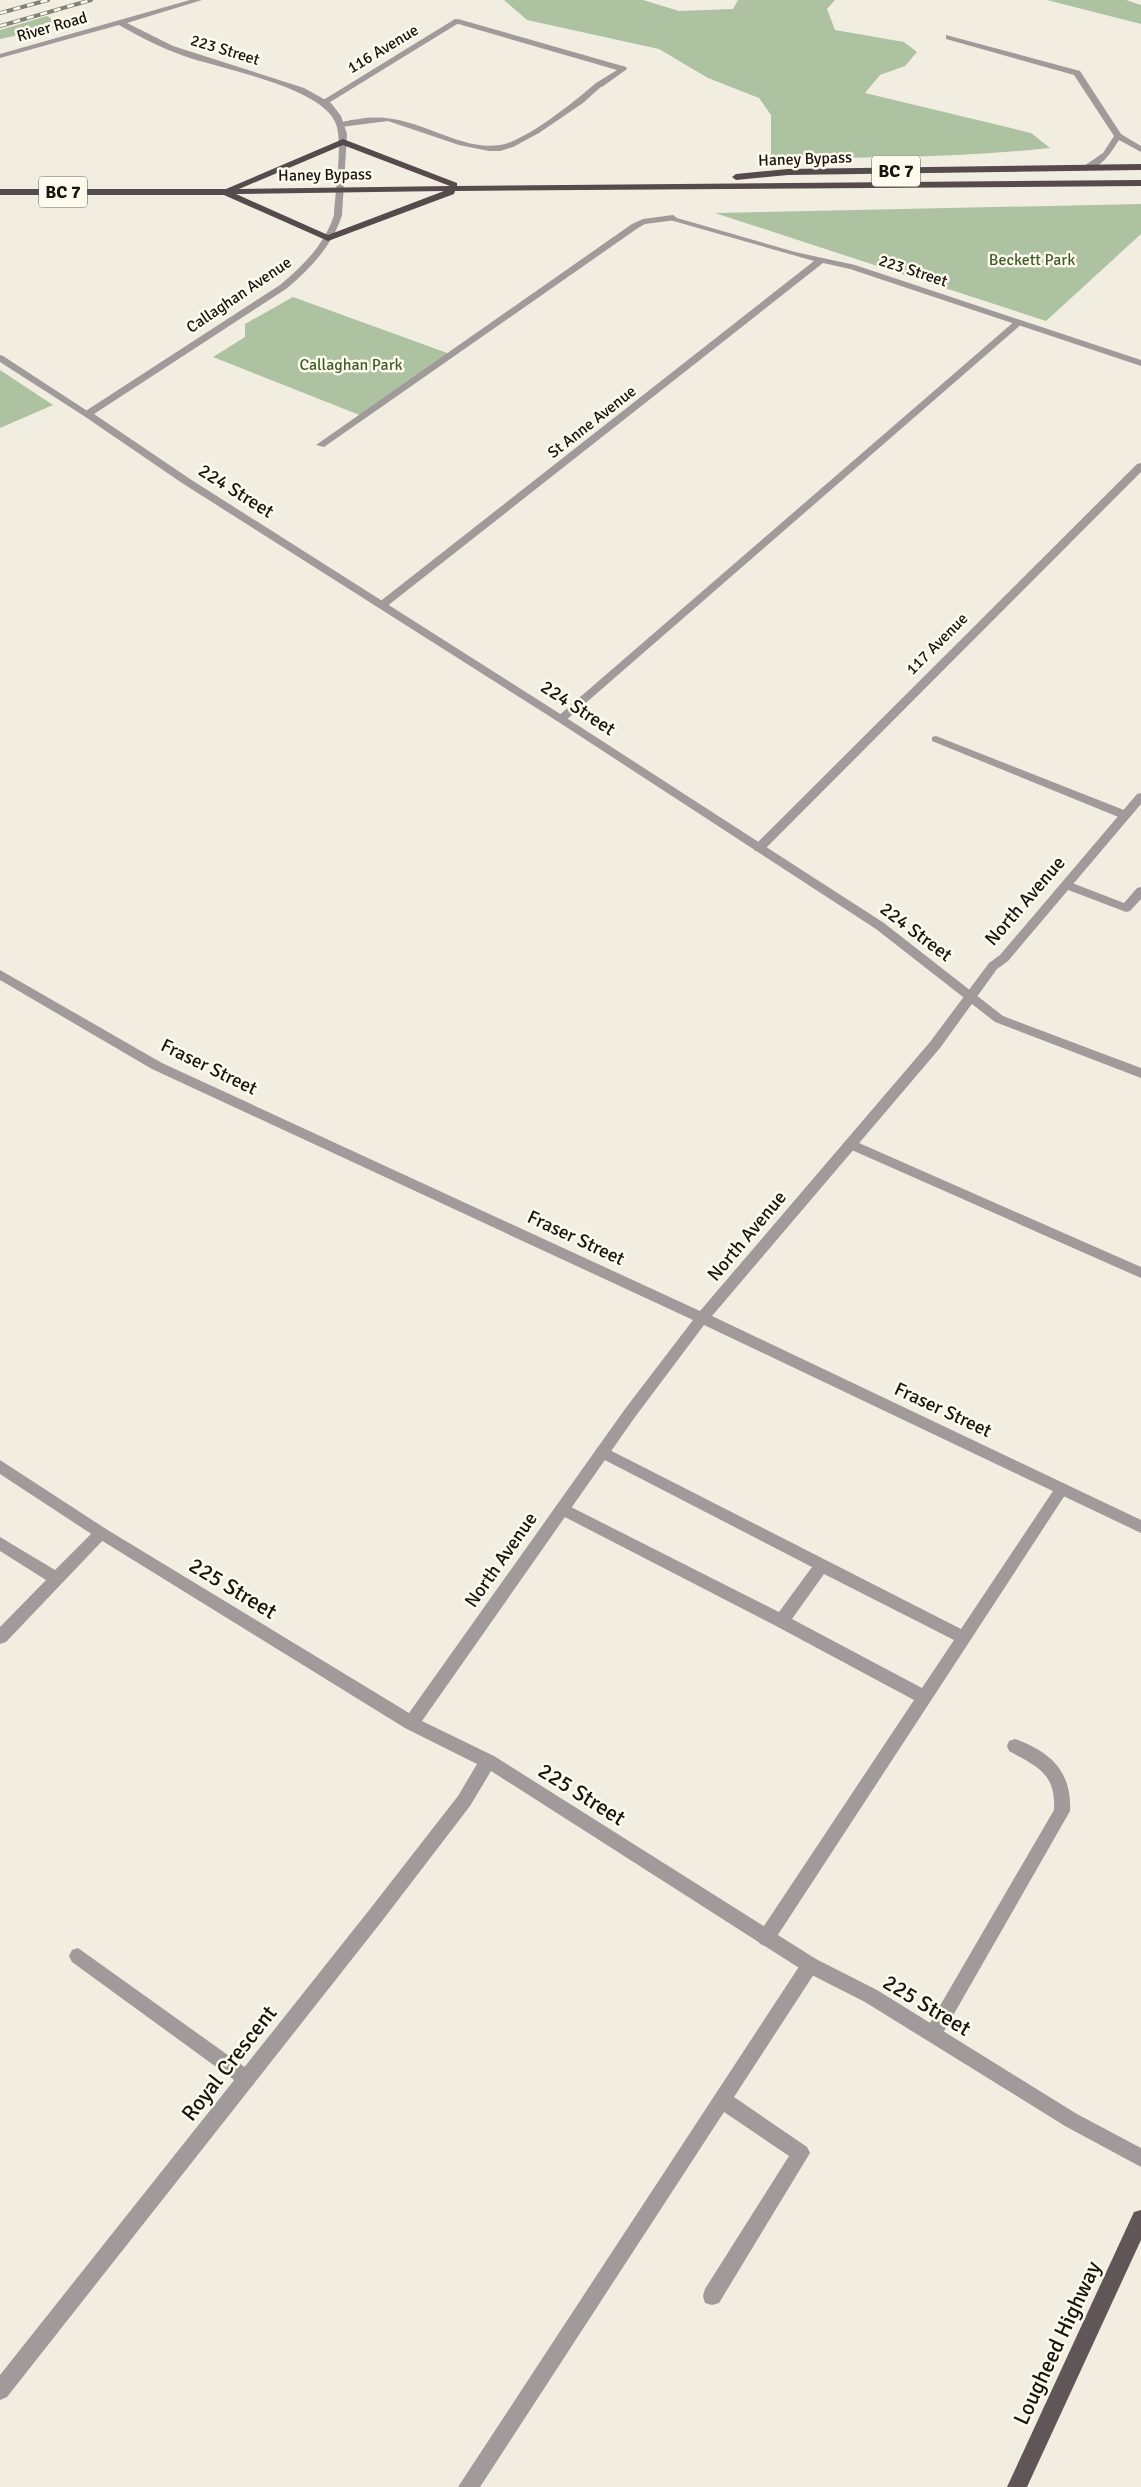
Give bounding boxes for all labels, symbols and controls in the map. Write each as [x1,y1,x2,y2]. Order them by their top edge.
street label: River Road [14,7,90,47]
street label: 116 Avenue [344,20,422,78]
street label: 223 Street [188,30,262,70]
street label: Haney Bypass [758,147,852,171]
road number: BC 7 [872,156,920,187]
street label: Haney Bypass [278,164,372,186]
road number: BC 7 [39,176,87,208]
street label: 223 Street [876,250,950,292]
park label: Beckett Park [989,250,1075,270]
street label: Callaghan Avenue [183,252,295,338]
park label: Callaghan Park [299,355,403,375]
street label: St Anne Avenue [544,381,640,463]
street label: 224 Street [194,458,278,524]
street label: 117 Avenue [902,609,972,679]
street label: 224 Street [536,675,620,741]
street label: North Avenue [980,851,1070,951]
street label: 224 Street [875,897,957,967]
street label: Fraser Street [157,1033,262,1101]
street label: North Avenue [702,1186,792,1286]
street label: Fraser Street [524,1205,629,1271]
street label: Fraser Street [891,1377,996,1443]
street label: North Avenue [459,1508,543,1612]
street label: 225 Street [184,1551,282,1625]
street label: 225 Street [533,1757,631,1832]
street label: 225 Street [878,1968,976,2042]
street label: Royal Crescent [176,2000,283,2126]
street label: Lougheed Highway [1007,2256,1107,2429]

